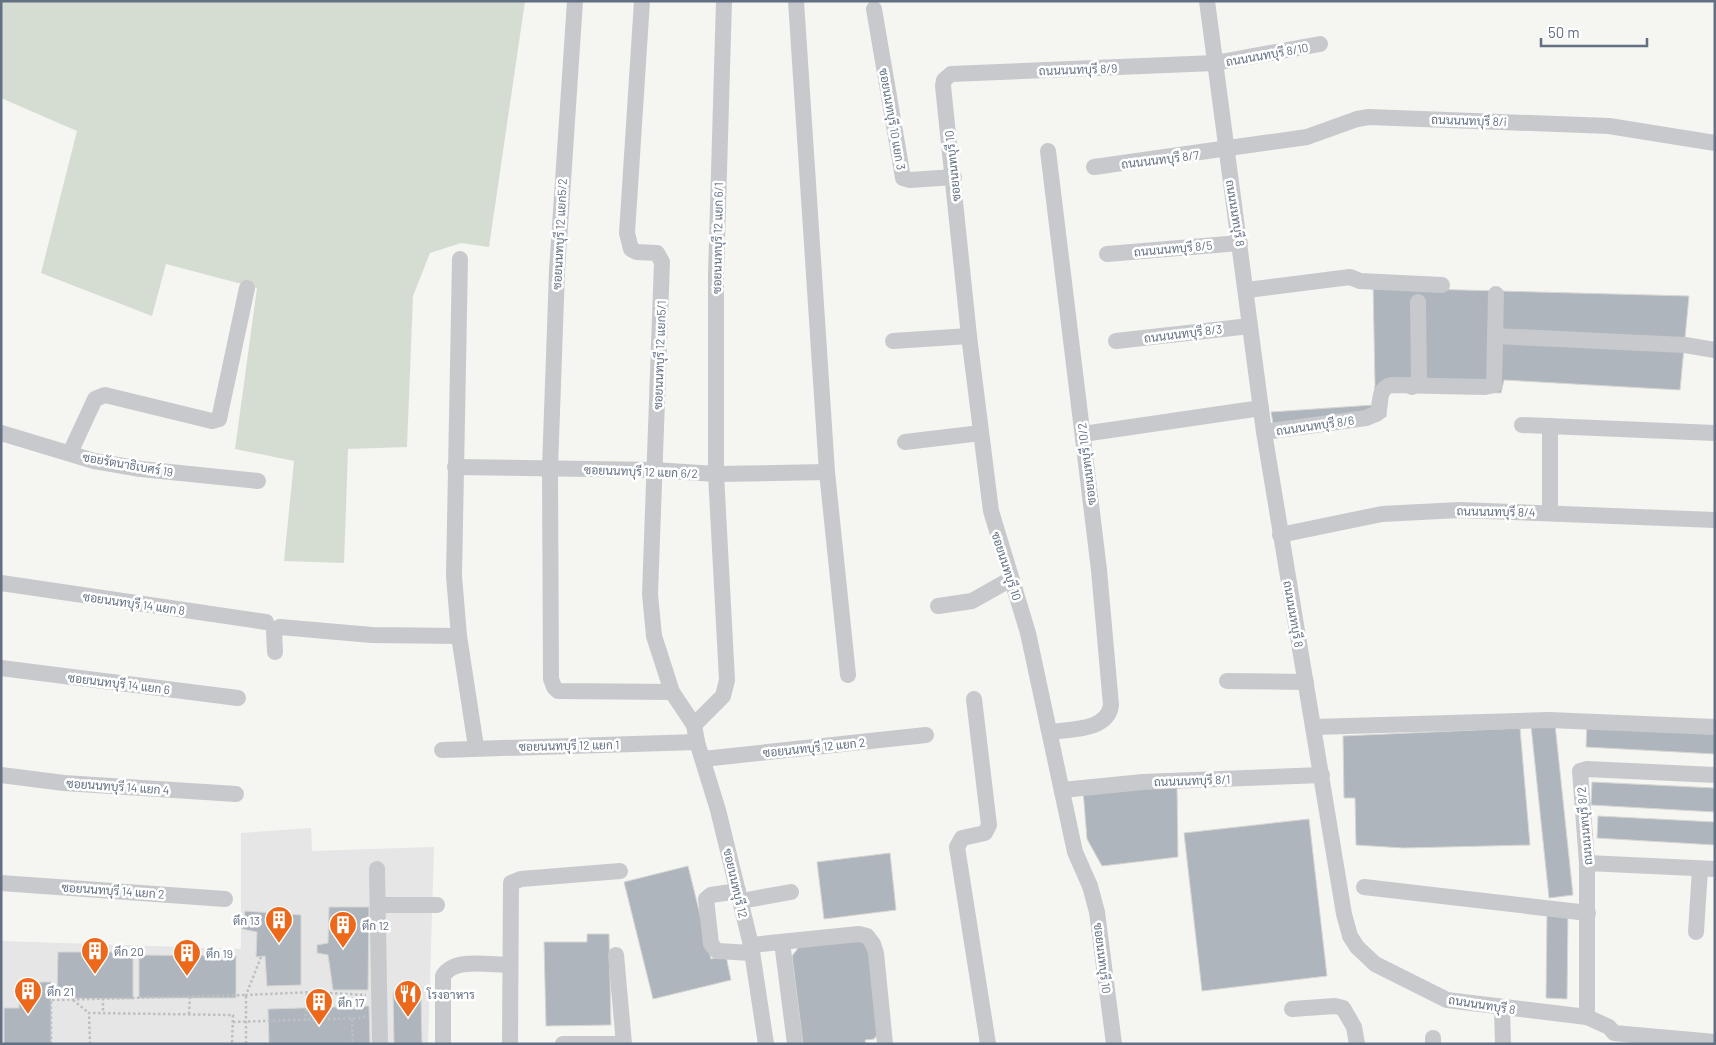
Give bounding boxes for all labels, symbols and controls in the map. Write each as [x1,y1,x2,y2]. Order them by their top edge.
scale bar [1541,15,1647,47]
text: 50 m [1548,23,1580,41]
street label: ถนนนนทบุรี 8/10 [1225,40,1310,71]
street label: ถนนนนทบุรี 8/9 [1038,61,1118,80]
street label: ซอยนนทบุรี 10 แยก 3 [874,67,909,172]
street label: ถนนนนทบุรี 8/i [1431,112,1507,131]
street label: ซอยนนทบุรี 10 [941,129,966,202]
street label: ถนนนนทบุรี 8/7 [1120,147,1200,174]
street label: ซอยนนทบุรี 12 แยก5/2 [549,178,572,290]
street label: ถนนนนทบุรี 8 [1221,179,1248,248]
street label: ซอยนนทบุรี 12 แยก 6/1 [709,182,728,294]
street label: ถนนนนทบุรี 8/5 [1133,238,1213,261]
street label: ซอยนนทบุรี 12 แยก5/1 [650,300,671,410]
street label: ถนนนนทบุรี 8/3 [1143,321,1223,348]
street label: ถนนนนทบุรี 8/6 [1275,413,1355,440]
street label: ซอยนนทบุรี 10/2 [1074,422,1101,506]
street label: ซอยรัตนาธิเบศร์ 19 [82,449,174,479]
street label: ซอยนนทบุรี 12 แยก 6/2 [584,462,698,483]
street label: ถนนนนทบุรี 8/4 [1456,503,1536,522]
street label: ซอยนนทบุรี 10 [986,530,1025,603]
street label: ถนนนนทบุรี 8 [1278,579,1307,649]
street label: ซอยนนทบุรี 14 แยก 8 [82,589,186,620]
street label: ซอยนนทบุรี 14 แยก 6 [67,670,171,699]
street label: ซอยนนทบุรี 12 แยก 2 [762,735,866,762]
street label: ซอยนนทบุรี 12 แยก 1 [518,737,620,756]
street label: ถนนนนทบุรี 8/1 [1153,772,1231,791]
street label: ซอยนนทบุรี 14 แยก 4 [66,775,170,800]
street label: ถนนนนทบุรี 8/2 [1574,786,1597,866]
street label: ซอยนนทบุรี 12 [718,847,751,920]
street label: ซอยนนทบุรี 14 แยก 2 [61,879,165,904]
building icon: ตึก 13 [264,905,294,944]
building icon: ตึก 12 [328,910,358,949]
place label: ตึก 13 [233,913,260,927]
place label: ตึก 12 [362,918,389,932]
street label: ซอยนนทบุรี 10 [1089,922,1114,995]
building icon: ตึก 20 [80,936,110,975]
building icon: ตึก 19 [172,938,202,977]
place label: ตึก 20 [114,944,144,958]
place label: ตึก 19 [206,946,233,960]
building icon: ตึก 21 [13,976,43,1015]
restaurant icon: โรงอาหาร [393,979,423,1018]
place label: ตึก 21 [47,984,74,998]
building icon: ตึก 17 [304,987,334,1026]
place label: โรงอาหาร [426,987,475,1001]
street label: ถนนนนทบุรี 8 [1447,992,1516,1019]
place label: ตึก 17 [338,995,365,1009]

